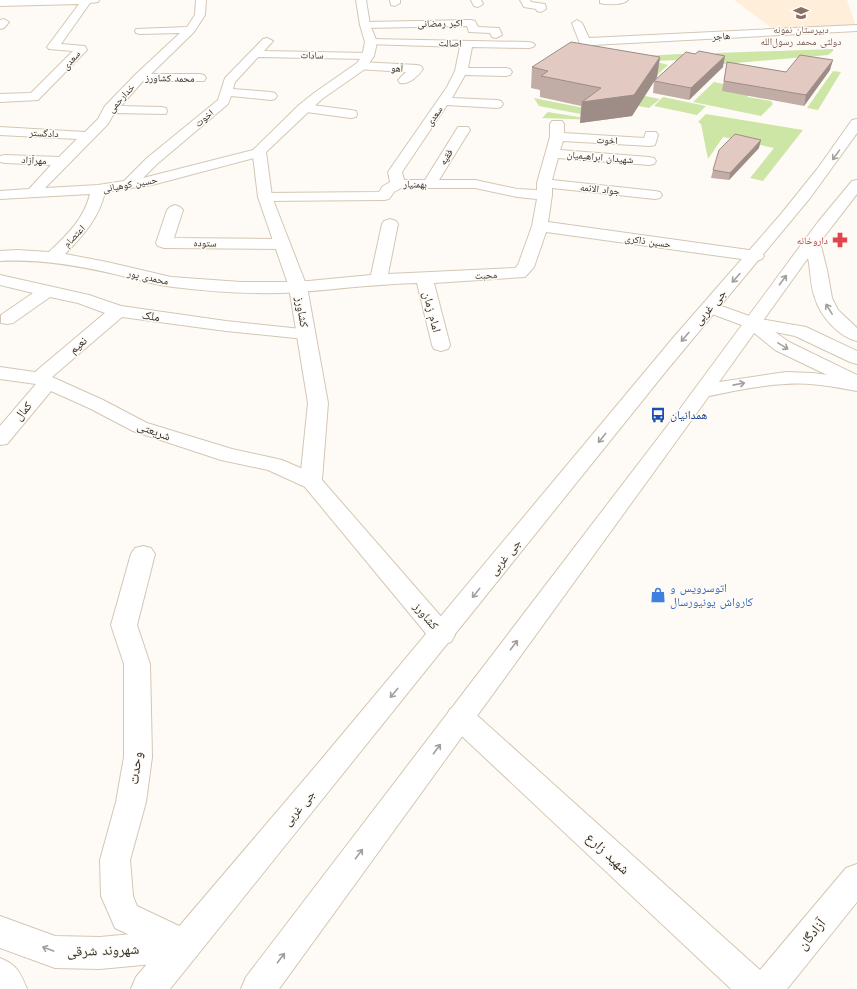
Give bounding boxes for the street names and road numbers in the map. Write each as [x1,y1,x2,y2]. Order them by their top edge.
street label: اکبر رمضانی [417,17,463,30]
street label: هاجر [711,30,730,42]
street label: اصالت [438,37,462,49]
street label: سعدی [60,48,83,72]
street label: سادات [300,49,324,61]
street label: آهو [391,62,404,74]
street label: محمد کشاورز [144,72,195,84]
street label: خدارحمی [105,81,138,115]
street label: سعدی [423,104,446,129]
street label: اخوت [192,107,216,129]
street label: دادگستر [28,127,59,139]
street label: اخوت [596,134,618,146]
street label: فقیه [437,147,455,167]
street label: شهیدان ابراهیمیان [566,149,634,166]
street label: مهرآزاد [21,154,47,166]
street label: حسین کوهیانی [102,174,159,195]
street label: بهمنیار [402,178,427,190]
street label: جواد الائمه [580,181,621,197]
street label: اعتصام [61,223,88,251]
street label: حسین ذاکری [624,232,673,251]
street label: ستوده [193,237,217,249]
street label: محمدی پور [125,267,170,288]
street label: محبت [475,269,498,281]
street label: جی غربی [691,286,730,328]
street label: امام زمان [419,290,444,334]
street label: کشاورز [293,295,311,328]
street label: ملک [141,308,161,324]
street label: نعیم [66,334,90,357]
street label: کمال [11,399,35,423]
street label: شریعتی [135,419,173,444]
street label: جی غربی [486,536,524,578]
street label: کشاورز [410,599,441,632]
street label: وحدت [125,751,146,785]
street label: جی غربی [280,787,319,829]
street label: شهید زارع [582,829,633,879]
street label: آزادگان [794,915,829,953]
street label: شهروند شرقی [67,941,139,960]

